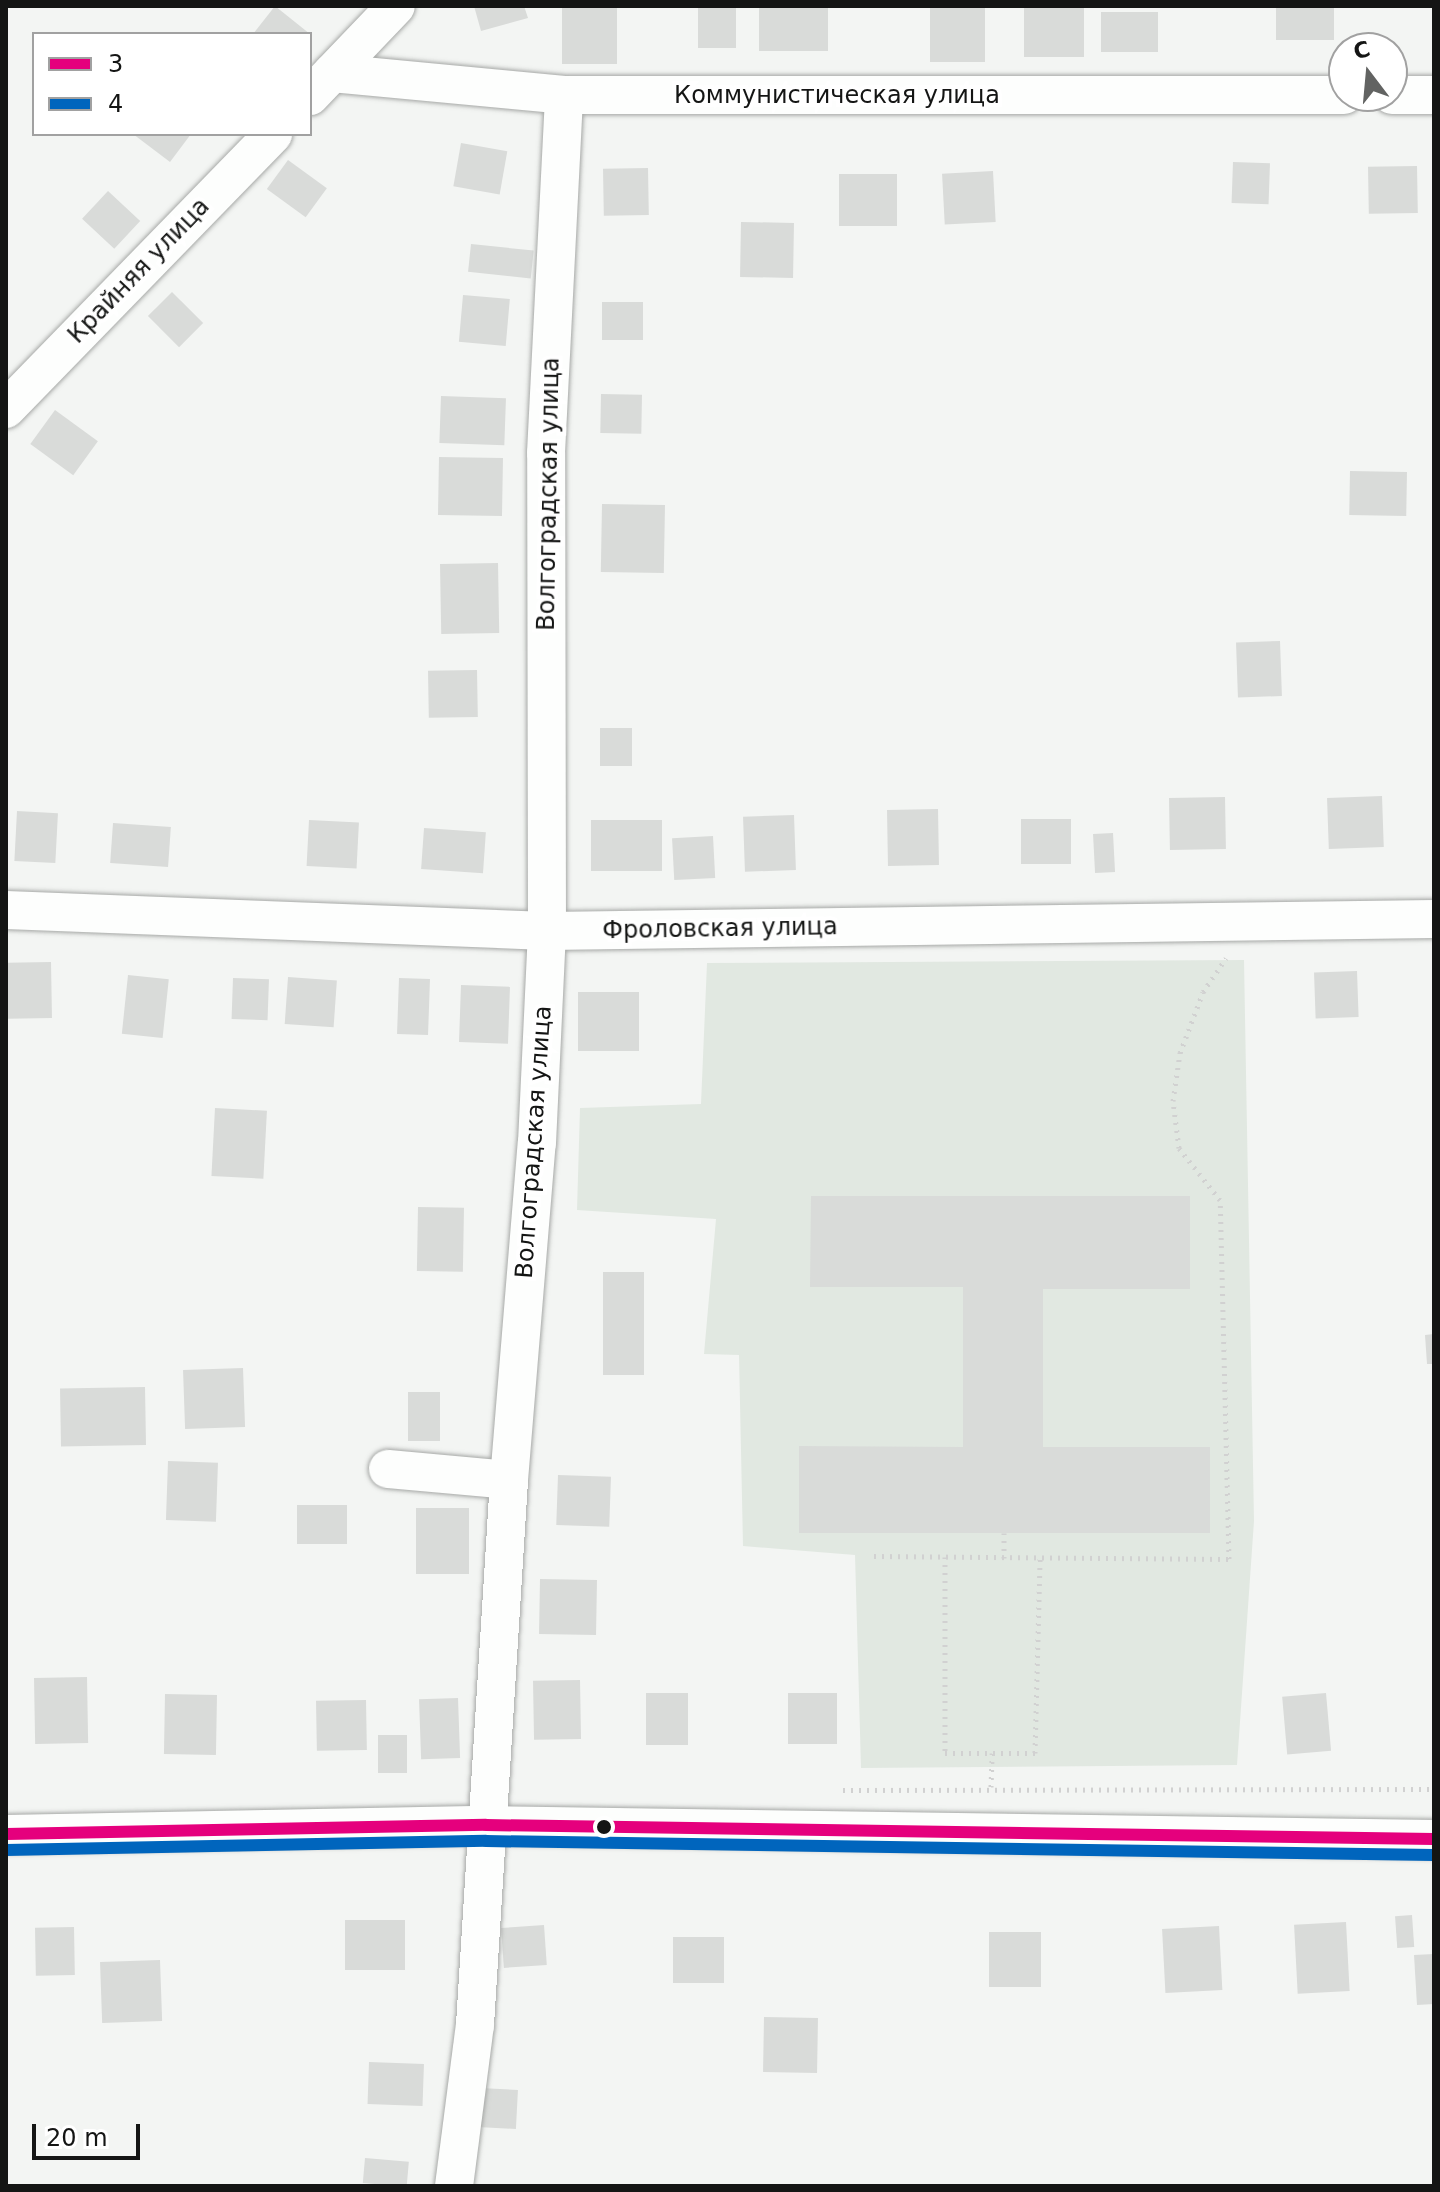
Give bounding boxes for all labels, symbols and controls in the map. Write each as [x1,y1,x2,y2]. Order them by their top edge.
legend [32,32,312,136]
north arrow [1328,32,1408,112]
text: С [1351,36,1373,65]
text: 3 [108,50,123,78]
street label: Коммунистическая улица [674,82,1000,110]
text: 4 [108,90,123,118]
street label: Крайняя улица [62,192,216,350]
street label: Волгоградская улица [532,357,566,631]
street label: Фроловская улица [602,913,838,945]
street label: Волгоградская улица [510,1005,558,1279]
unlabelled marker [596,1819,612,1835]
scale bar [36,2108,144,2158]
text: 20 m [46,2124,108,2152]

